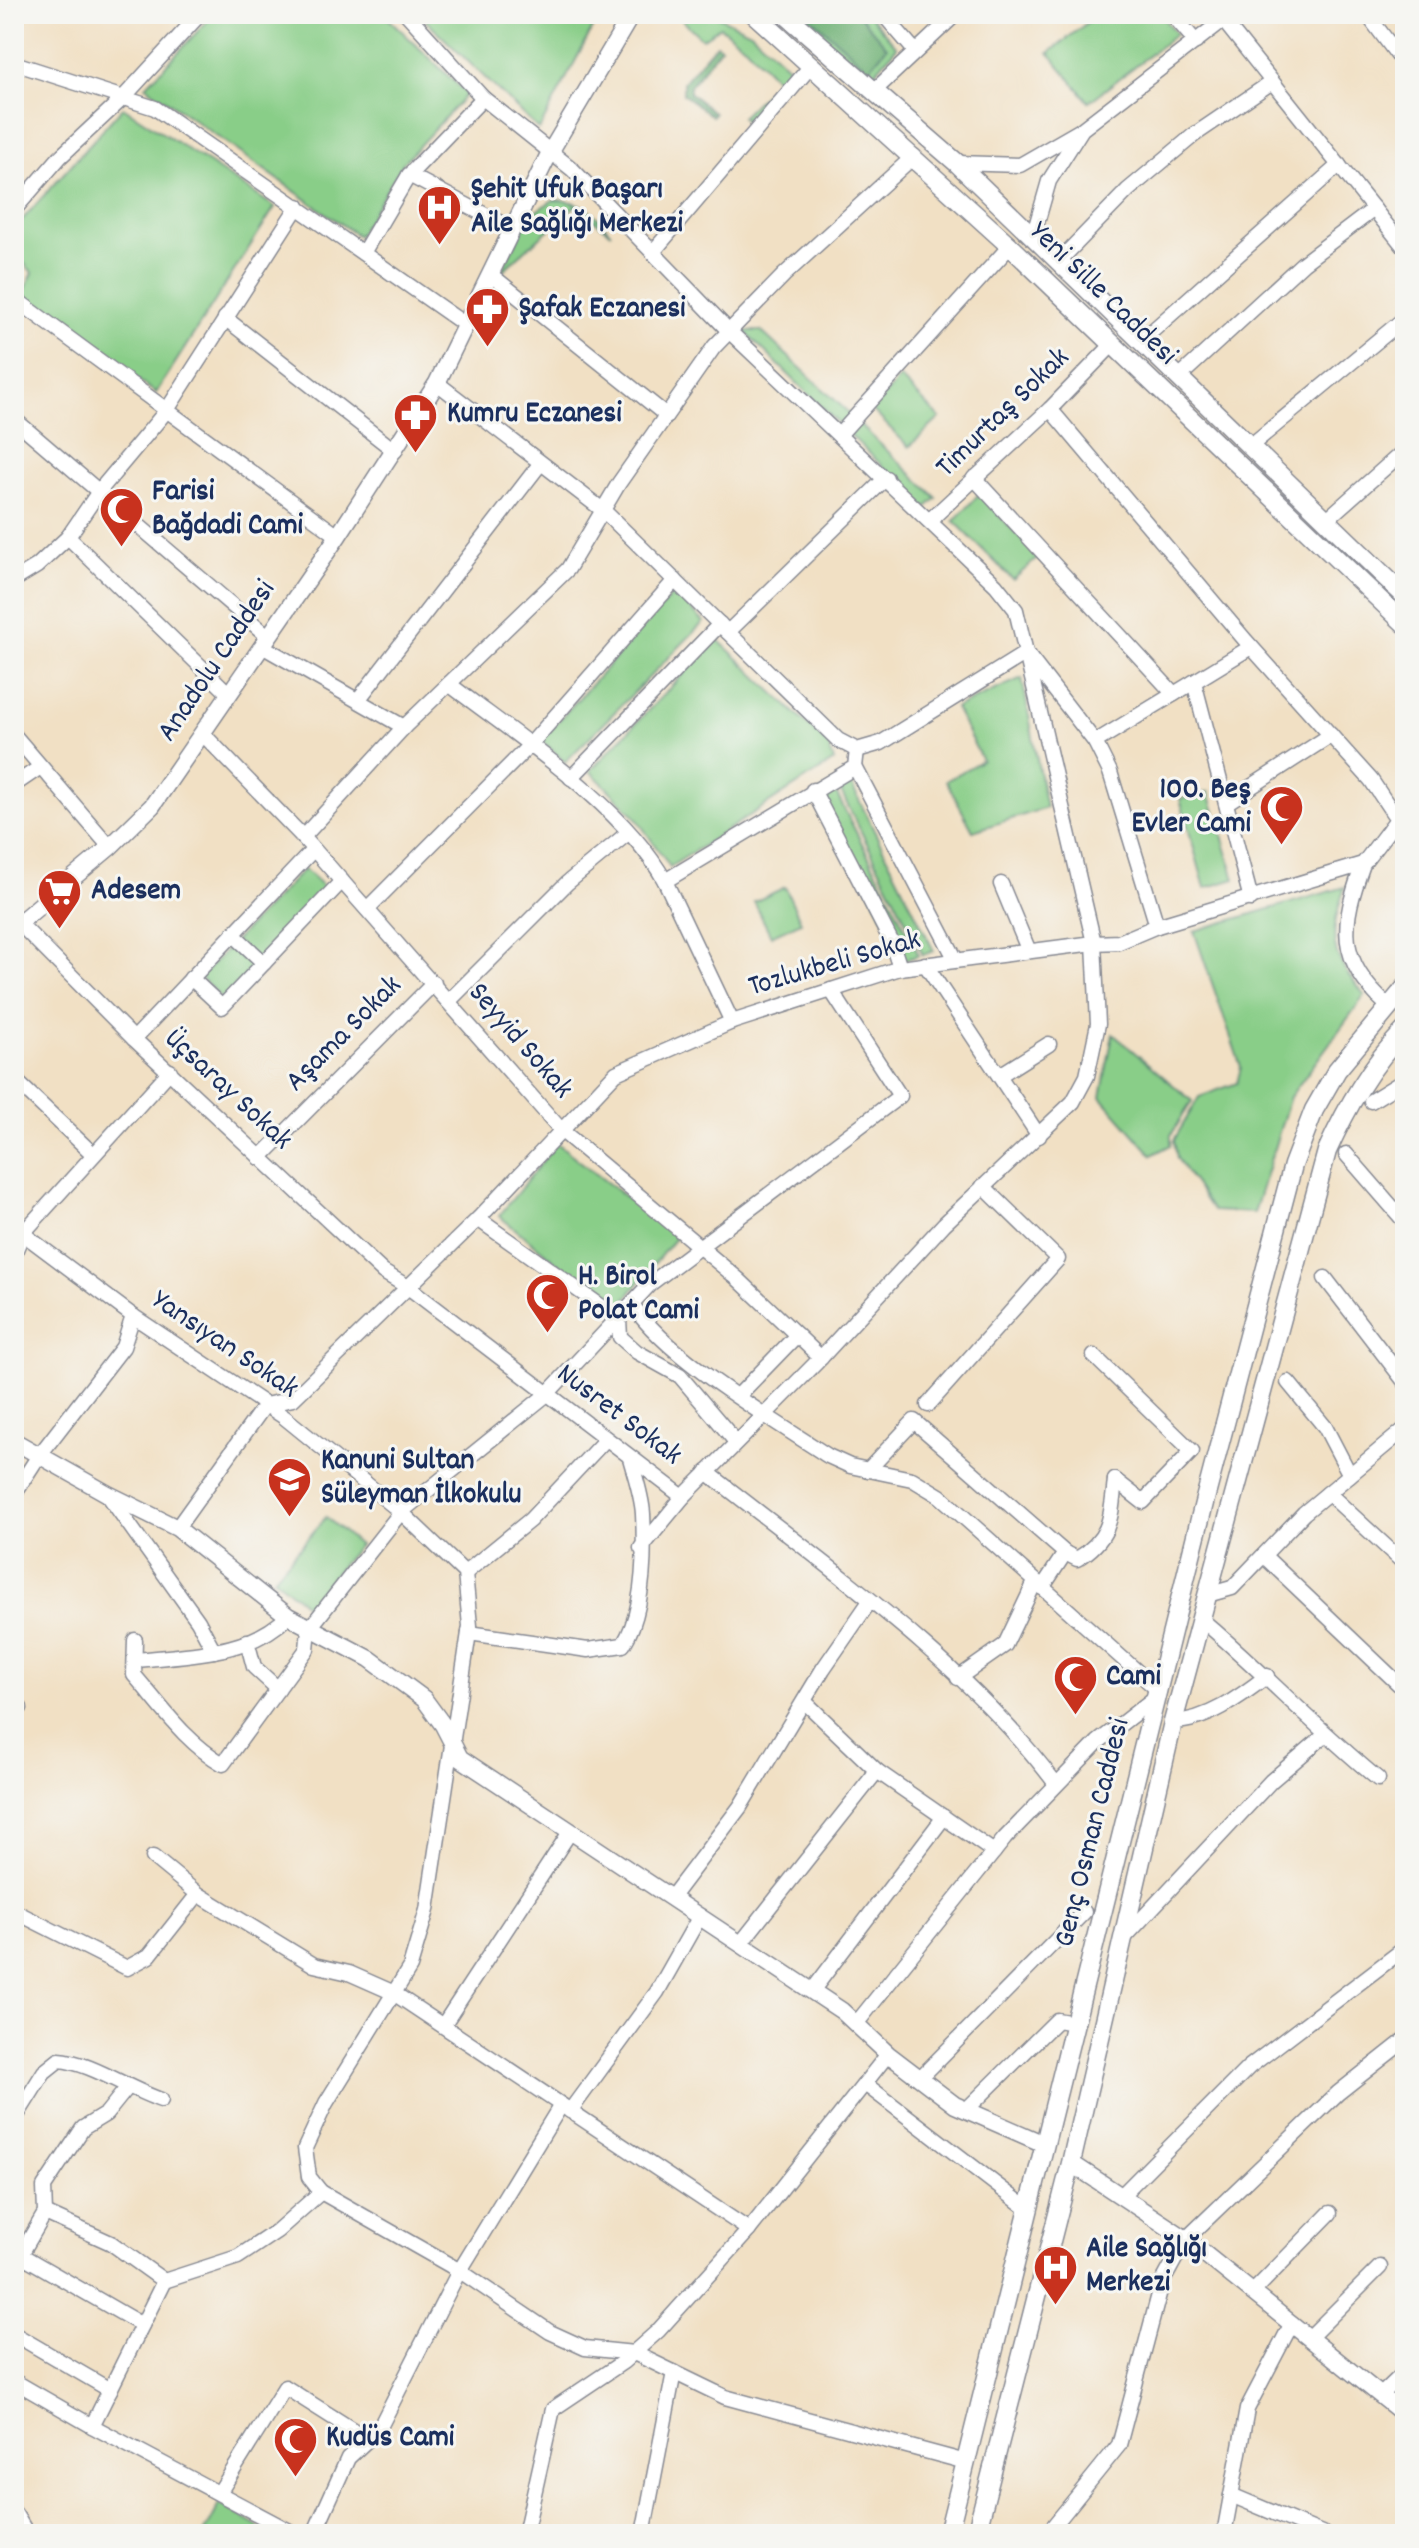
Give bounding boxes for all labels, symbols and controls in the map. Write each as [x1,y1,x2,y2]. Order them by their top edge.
place label: Şehit Ufuk Başarı Aile Sağlığı Merkezi [471,170,684,247]
hospital icon: Şehit Ufuk Başarı Aile Sağlığı Merkezi [416,184,464,247]
street label: Yeni Sille Caddesi [1018,213,1186,377]
pharmacy icon: Şafak Eczanesi [464,286,512,349]
place label: Şafak Eczanesi [519,289,686,332]
street label: Timurtaş Sokak [927,339,1081,489]
pharmacy icon: Kumru Eczanesi [392,391,440,454]
place label: Kumru Eczanesi [447,394,622,437]
place label: Farisi Bağdadi Cami [152,472,303,549]
mosque icon: Farisi Bağdadi Cami [97,486,145,549]
street label: Anadolu Caddesi [148,572,288,752]
place label: 100. Beş Evler Cami [1132,770,1252,847]
mosque icon: 100. Beş Evler Cami [1258,784,1306,847]
supermarket icon: Adesem [36,868,84,931]
place label: Adesem [91,871,181,914]
street label: Tozlukbeli Sokak [744,920,926,1010]
street label: Aşama Sokak [277,967,413,1103]
street label: Seyyid Sokak [456,974,582,1110]
street label: Üçsaray Sokak [153,1020,301,1162]
place label: H. Birol Polat Cami [578,1257,700,1334]
mosque icon: H. Birol Polat Cami [523,1271,571,1334]
street label: Yansıyan Sokak [142,1281,306,1411]
street label: Nusret Sokak [546,1354,690,1478]
place label: Kanuni Sultan Süleyman İlkokulu [321,1441,522,1518]
school or university icon: Kanuni Sultan Süleyman İlkokulu [266,1455,314,1518]
mosque icon: Cami [1051,1654,1099,1717]
place label: Cami [1106,1657,1162,1700]
street label: Genç Osman Caddesi [1045,1714,1143,1952]
place label: Aile Sağlığı Merkezi [1086,2229,1207,2306]
hospital icon: Aile Sağlığı Merkezi [1031,2243,1079,2306]
mosque icon: Kudüs Cami [271,2415,319,2478]
place label: Kudüs Cami [326,2418,455,2461]

